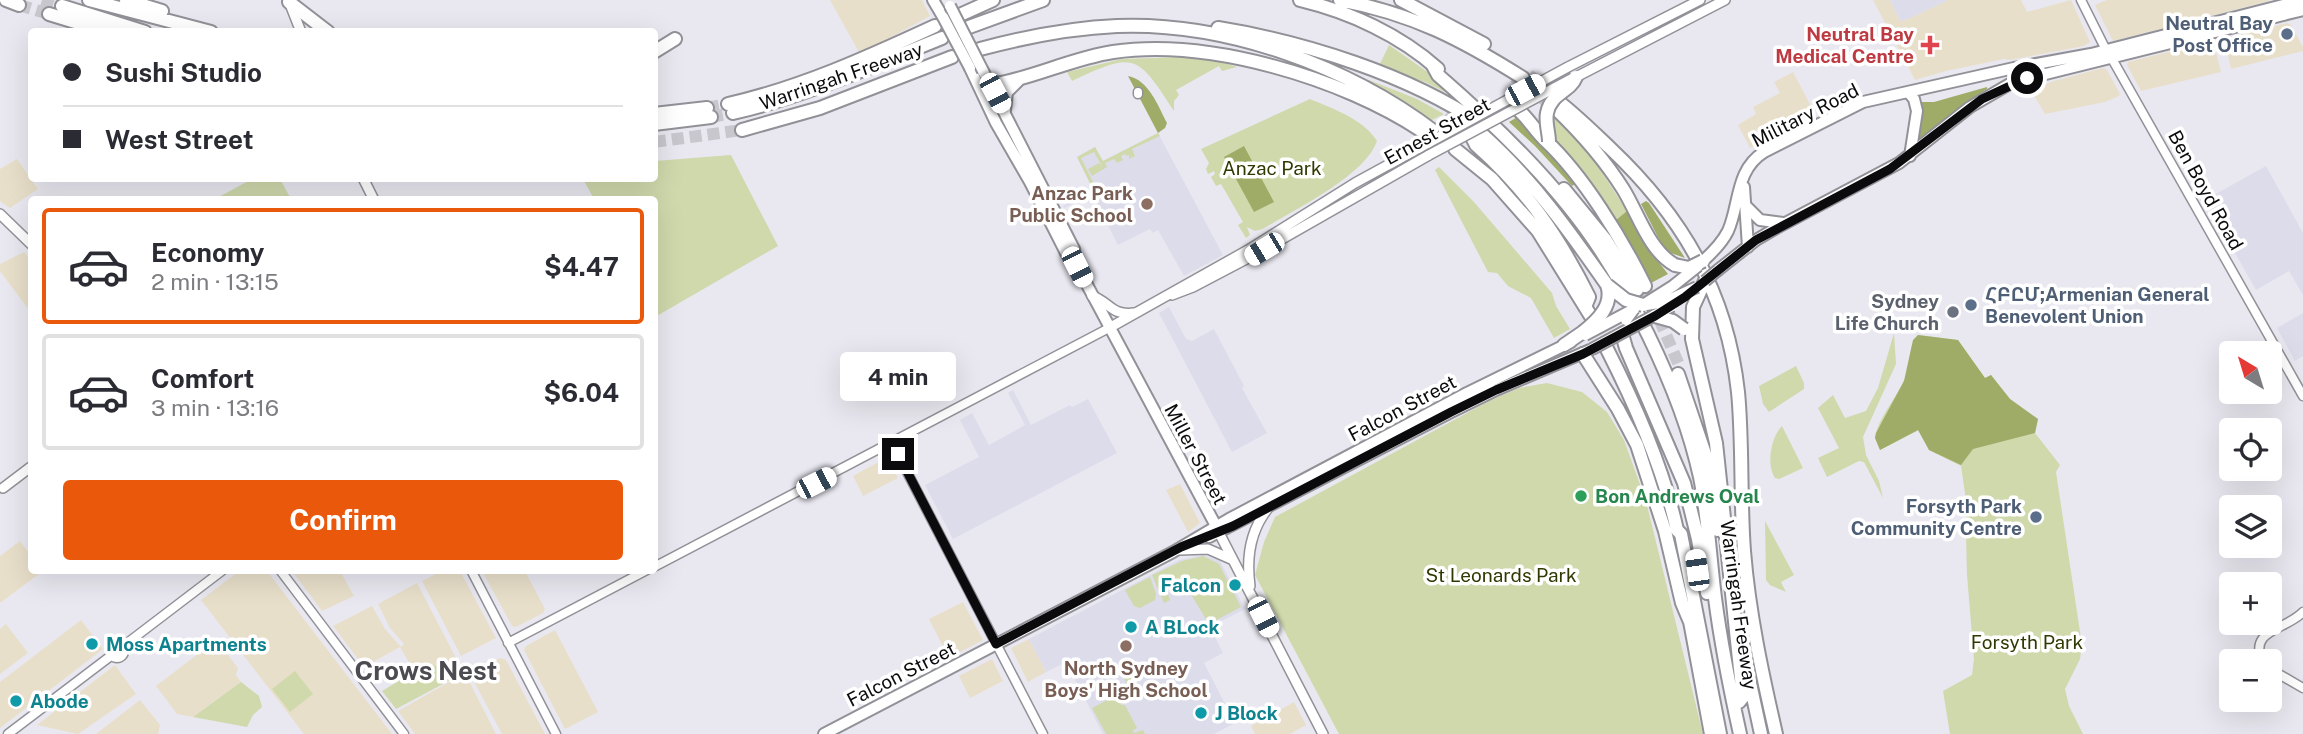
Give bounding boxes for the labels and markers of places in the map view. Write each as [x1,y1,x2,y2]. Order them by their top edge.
place label: Neutral Bay Post Office [2165,12,2273,56]
place label: Neutral Bay Medical Centre [1775,23,1914,67]
marker: Neutral Bay Post Office [2279,26,2295,42]
marker: Neutral Bay Medical Centre [1920,35,1940,55]
place label: Anzac Park Public School [1009,182,1133,226]
marker: Anzac Park Public School [1139,196,1155,212]
place label: ՀԲԸՄ;Armenian General Benevolent Union [1985,283,2210,327]
place label: Sydney Life Church [1835,290,1939,334]
marker: ՀԲԸՄ;Armenian General Benevolent Union [1963,297,1979,313]
marker: Sydney Life Church [1945,304,1961,320]
place label: Bon Andrews Oval [1595,485,1760,507]
marker: Bon Andrews Oval [1573,488,1589,504]
place label: Forsyth Park Community Centre [1851,495,2022,539]
marker: Forsyth Park Community Centre [2028,509,2044,525]
place label: Falcon [1161,574,1221,596]
marker: Falcon [1227,577,1243,593]
place label: A BLock [1145,616,1219,638]
marker: A BLock [1123,619,1139,635]
place label: Moss Apartments [106,633,267,655]
marker: Moss Apartments [84,636,100,652]
marker: North Sydney Boys' High School [1118,638,1134,654]
place label: North Sydney Boys' High School [1044,657,1208,701]
place label: Abode [30,690,89,712]
marker: Abode [8,693,24,709]
place label: J Block [1215,702,1278,724]
marker: J Block [1193,705,1209,721]

